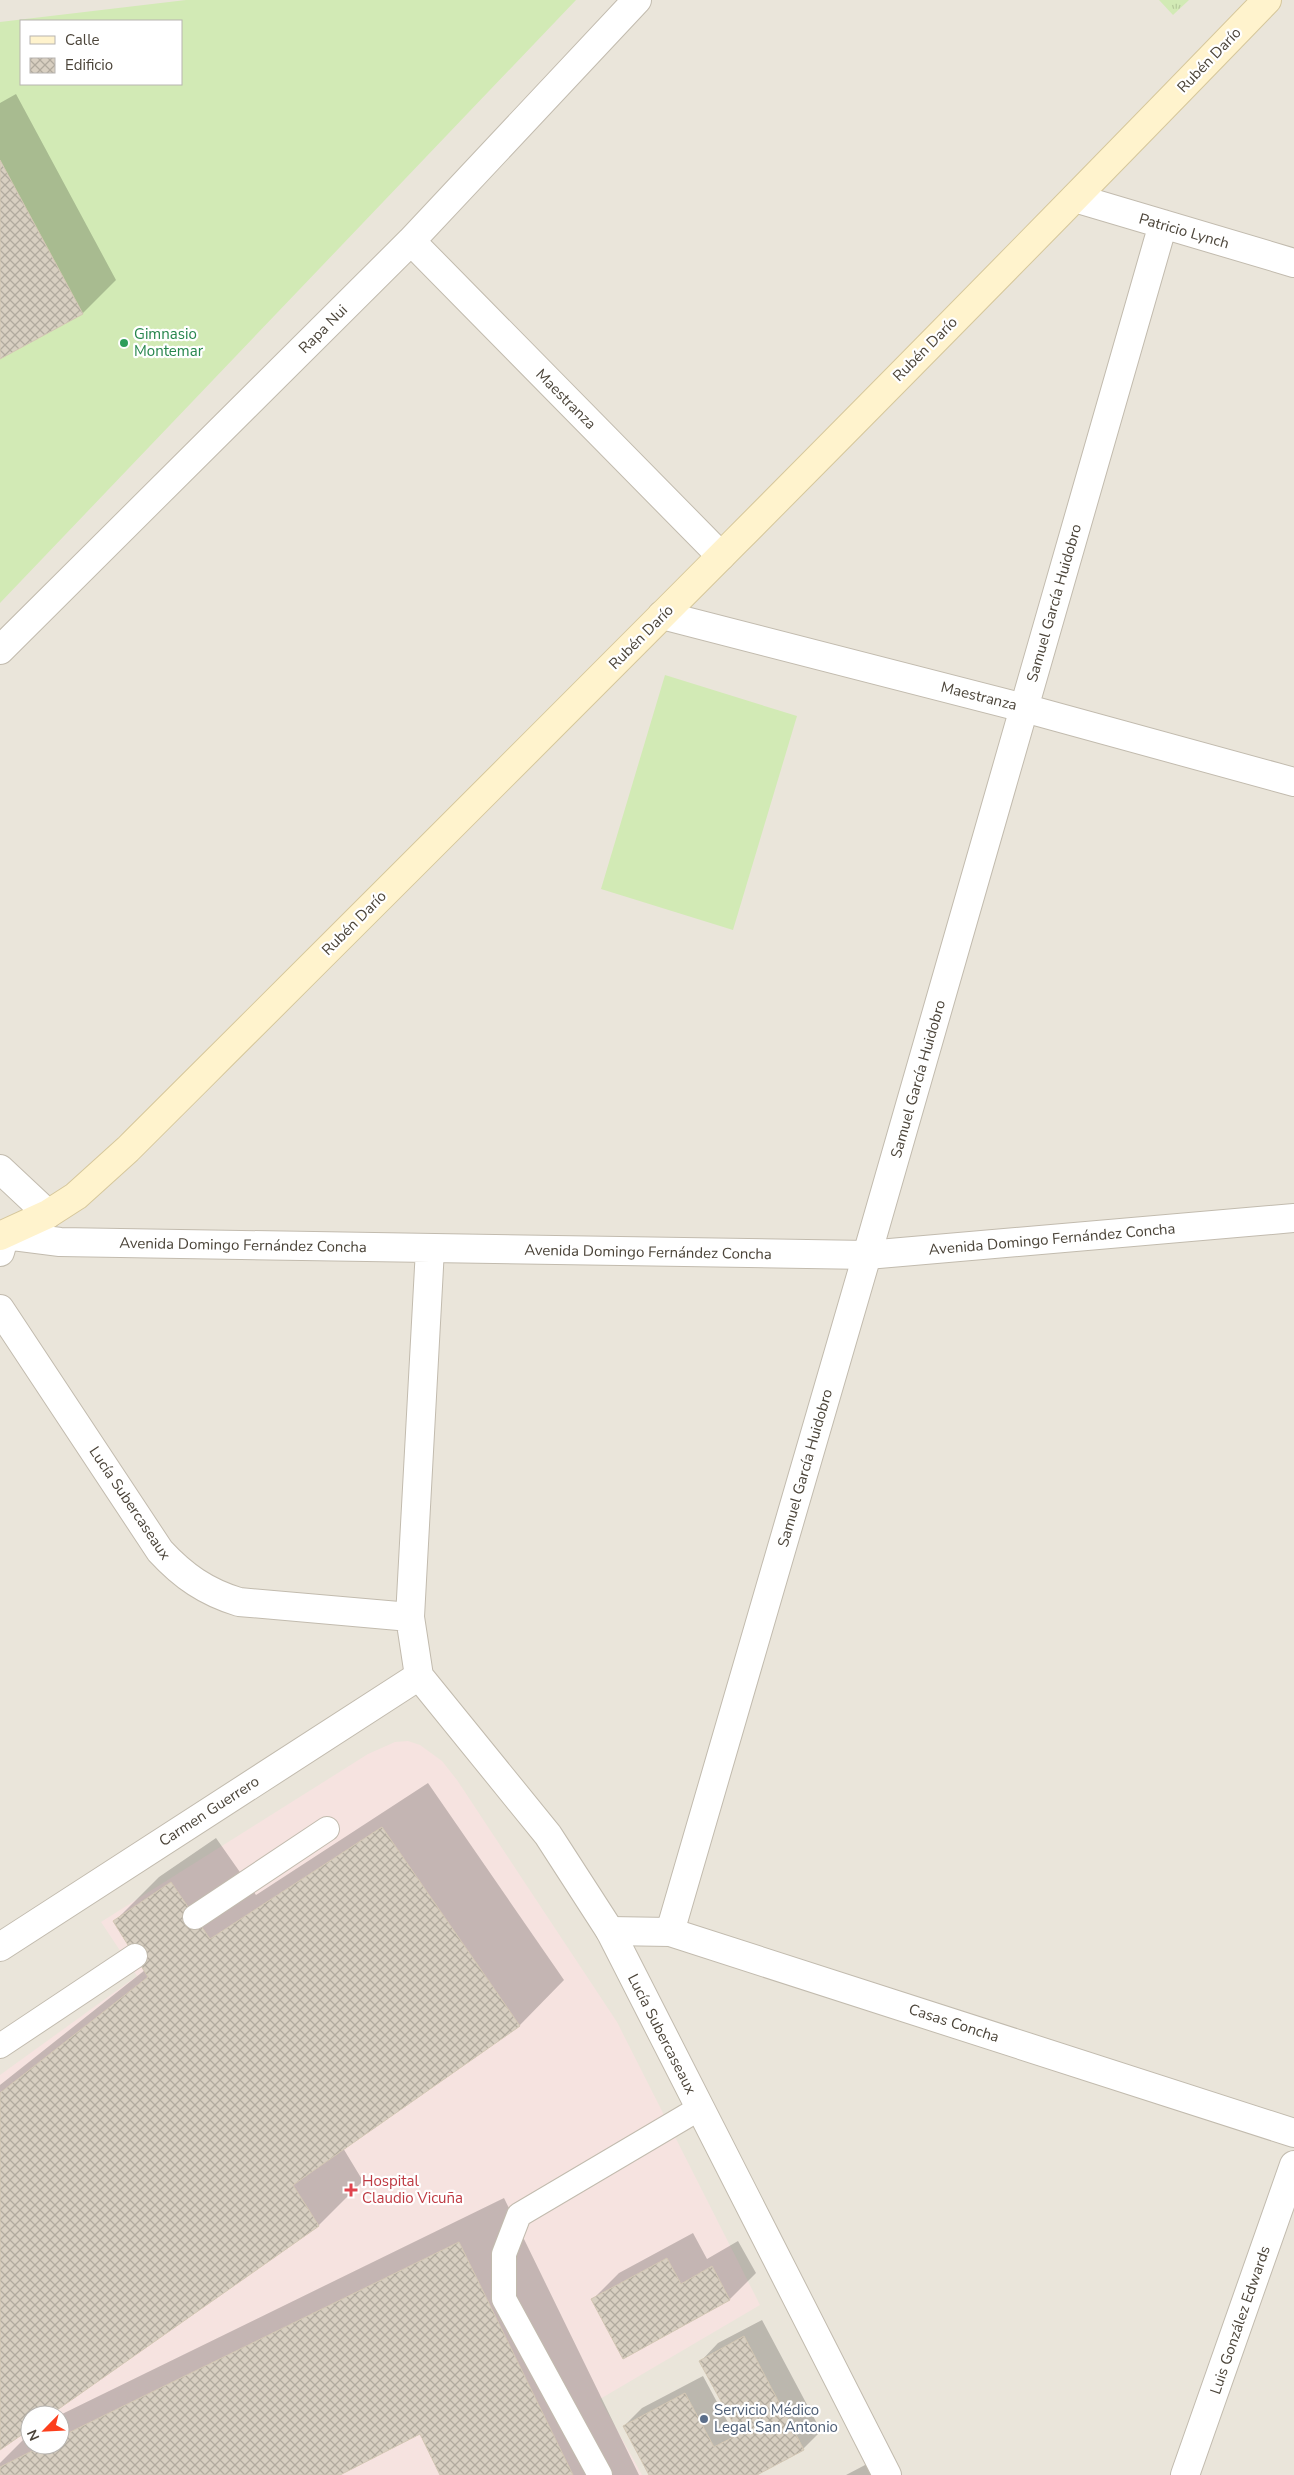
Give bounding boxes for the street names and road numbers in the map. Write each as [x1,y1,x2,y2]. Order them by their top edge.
street label: Rubén Darío [1173,23,1245,97]
street label: Patricio Lynch [1137,209,1231,253]
street label: Rapa Nui [294,300,352,358]
street label: Rubén Darío [888,312,962,386]
street label: Maestranza [531,364,601,434]
street label: Samuel García Huidobro [1022,522,1086,684]
street label: Rubén Darío [604,600,678,674]
street label: Maestranza [939,677,1019,715]
street label: Rubén Darío [317,886,391,960]
street label: Samuel García Huidobro [886,998,950,1160]
street label: Avenida Domingo Fernández Concha [928,1218,1176,1260]
street label: Avenida Domingo Fernández Concha [119,1233,367,1257]
street label: Avenida Domingo Fernández Concha [524,1240,772,1264]
street label: Samuel García Huidobro [773,1387,837,1549]
street label: Lucía Subercaseaux [85,1442,175,1564]
street label: Carmen Guerrero [155,1771,263,1851]
street label: Lucía Subercaseaux [623,1970,701,2098]
street label: Casas Concha [906,1999,1002,2047]
street label: Luis González Edwards [1205,2243,1275,2397]

